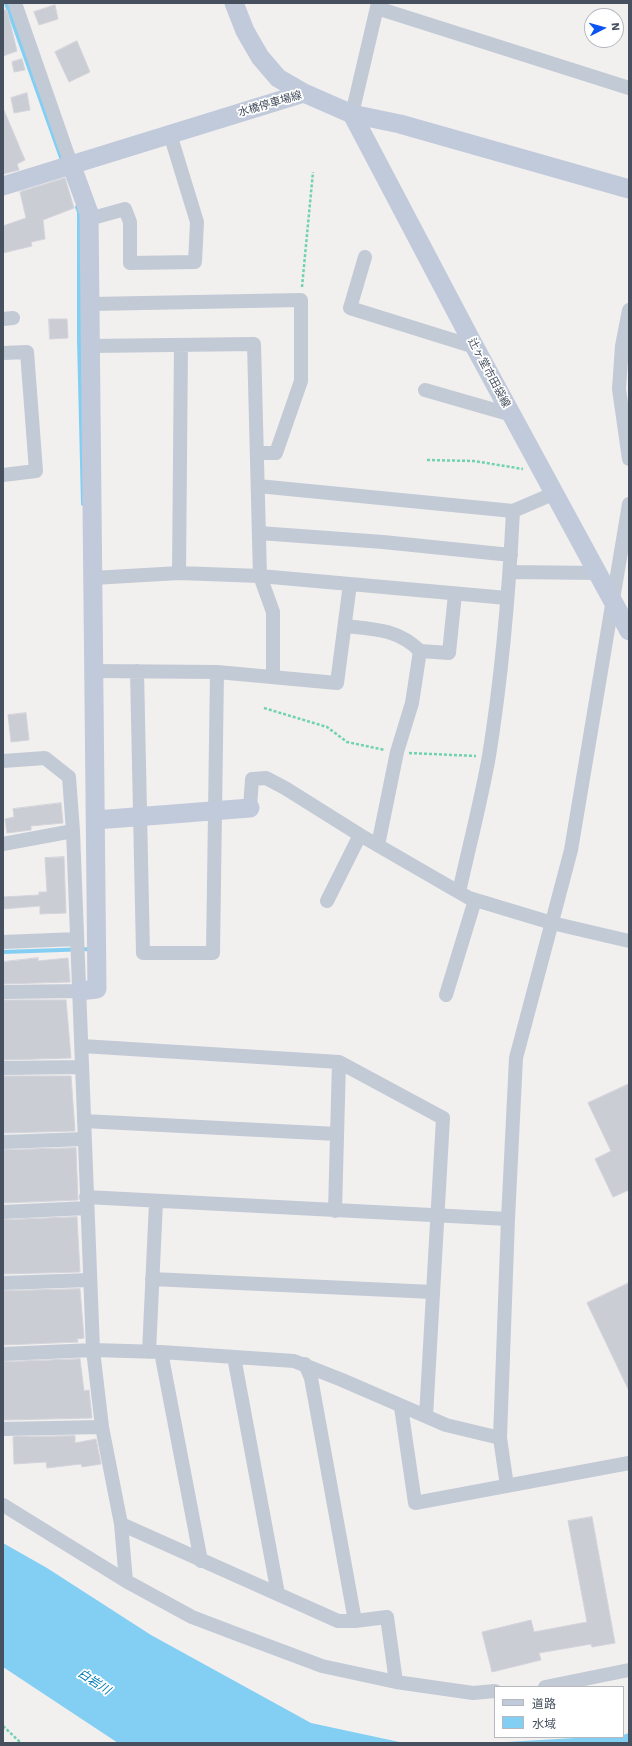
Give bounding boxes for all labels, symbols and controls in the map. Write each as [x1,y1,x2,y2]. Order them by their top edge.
north arrow [584,8,624,48]
text: N [609,22,622,32]
street label: 水橋停車場線 [236,89,304,119]
street label: 辻ヶ堂市田袋線 [465,336,513,410]
water label: 白岩川 [75,1666,113,1698]
legend [494,1686,624,1738]
text: 道路 [532,1697,556,1711]
text: 水域 [532,1717,556,1731]

